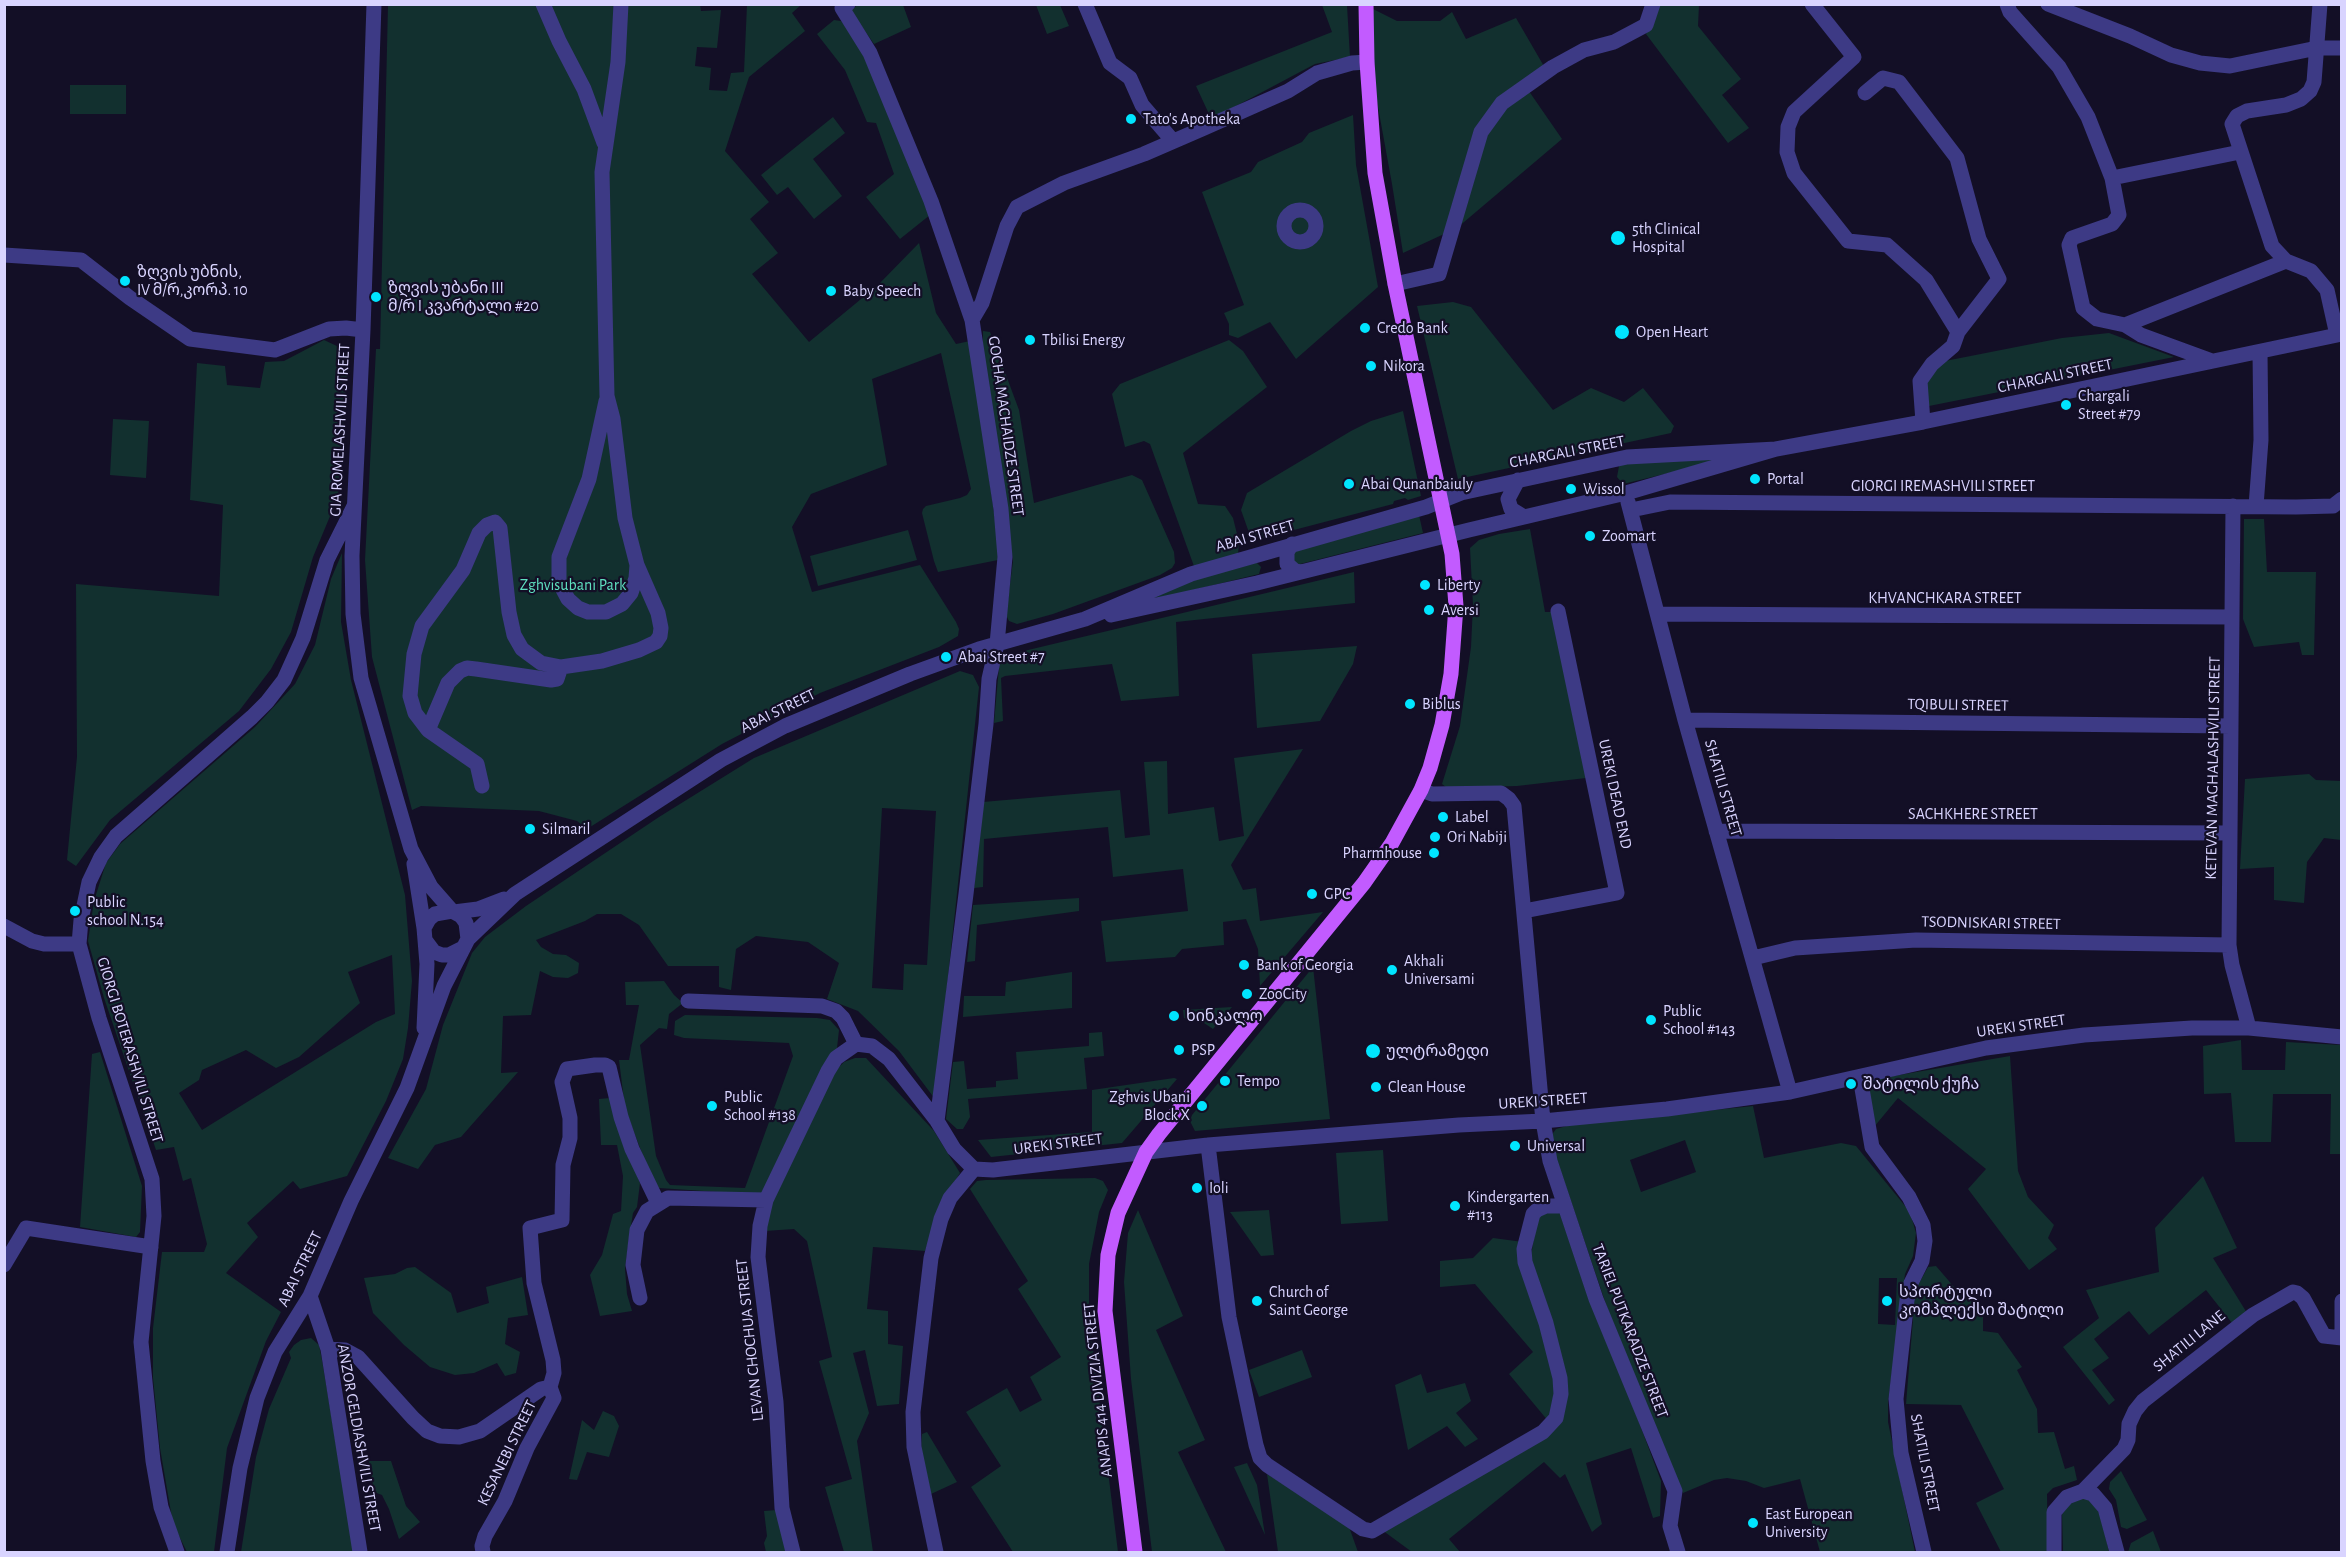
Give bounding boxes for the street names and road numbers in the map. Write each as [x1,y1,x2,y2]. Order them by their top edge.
street label: GOCHA MACHAIDZE STREET [984,335,1028,517]
street label: GIA ROMELASHVILI STREET [326,343,354,517]
street label: CHARGALI STREET [1996,354,2114,398]
street label: CHARGALI STREET [1508,431,1626,473]
street label: GIORGI IREMASHVILI STREET [1851,476,2035,496]
street label: ABAI STREET [1213,516,1297,556]
street label: KHVANCHKARA STREET [1868,588,2022,608]
street label: KETEVAN MAGHALASHVILI STREET [2201,656,2225,880]
street label: ABAI STREET [737,685,819,737]
street label: TQIBULI STREET [1907,695,2009,715]
street label: UREKI DEAD END [1594,737,1636,851]
street label: SHATILI STREET [1700,737,1746,839]
street label: SACHKHERE STREET [1908,804,2038,824]
street label: TSODNISKARI STREET [1921,912,2061,934]
street label: GIORGI BOTERASHVILI STREET [93,955,167,1145]
street label: UREKI STREET [1975,1010,2067,1042]
street label: UREKI STREET [1498,1088,1588,1114]
street label: UREKI STREET [1012,1129,1104,1159]
street label: ABAI STREET [274,1228,326,1310]
street label: TARIEL PUTKARADZE STREET [1588,1241,1672,1421]
street label: LEVAN CHOCHUA STREET [732,1258,768,1422]
street label: ANAPIS 414 DIVIZIA STREET [1079,1302,1117,1478]
street label: SHATILI LANE [2149,1306,2229,1376]
street label: ANZOR GELDIASHVILI STREET [333,1343,385,1533]
street label: KESANEBI STREET [473,1397,541,1509]
street label: SHATILI STREET [1906,1412,1944,1514]

